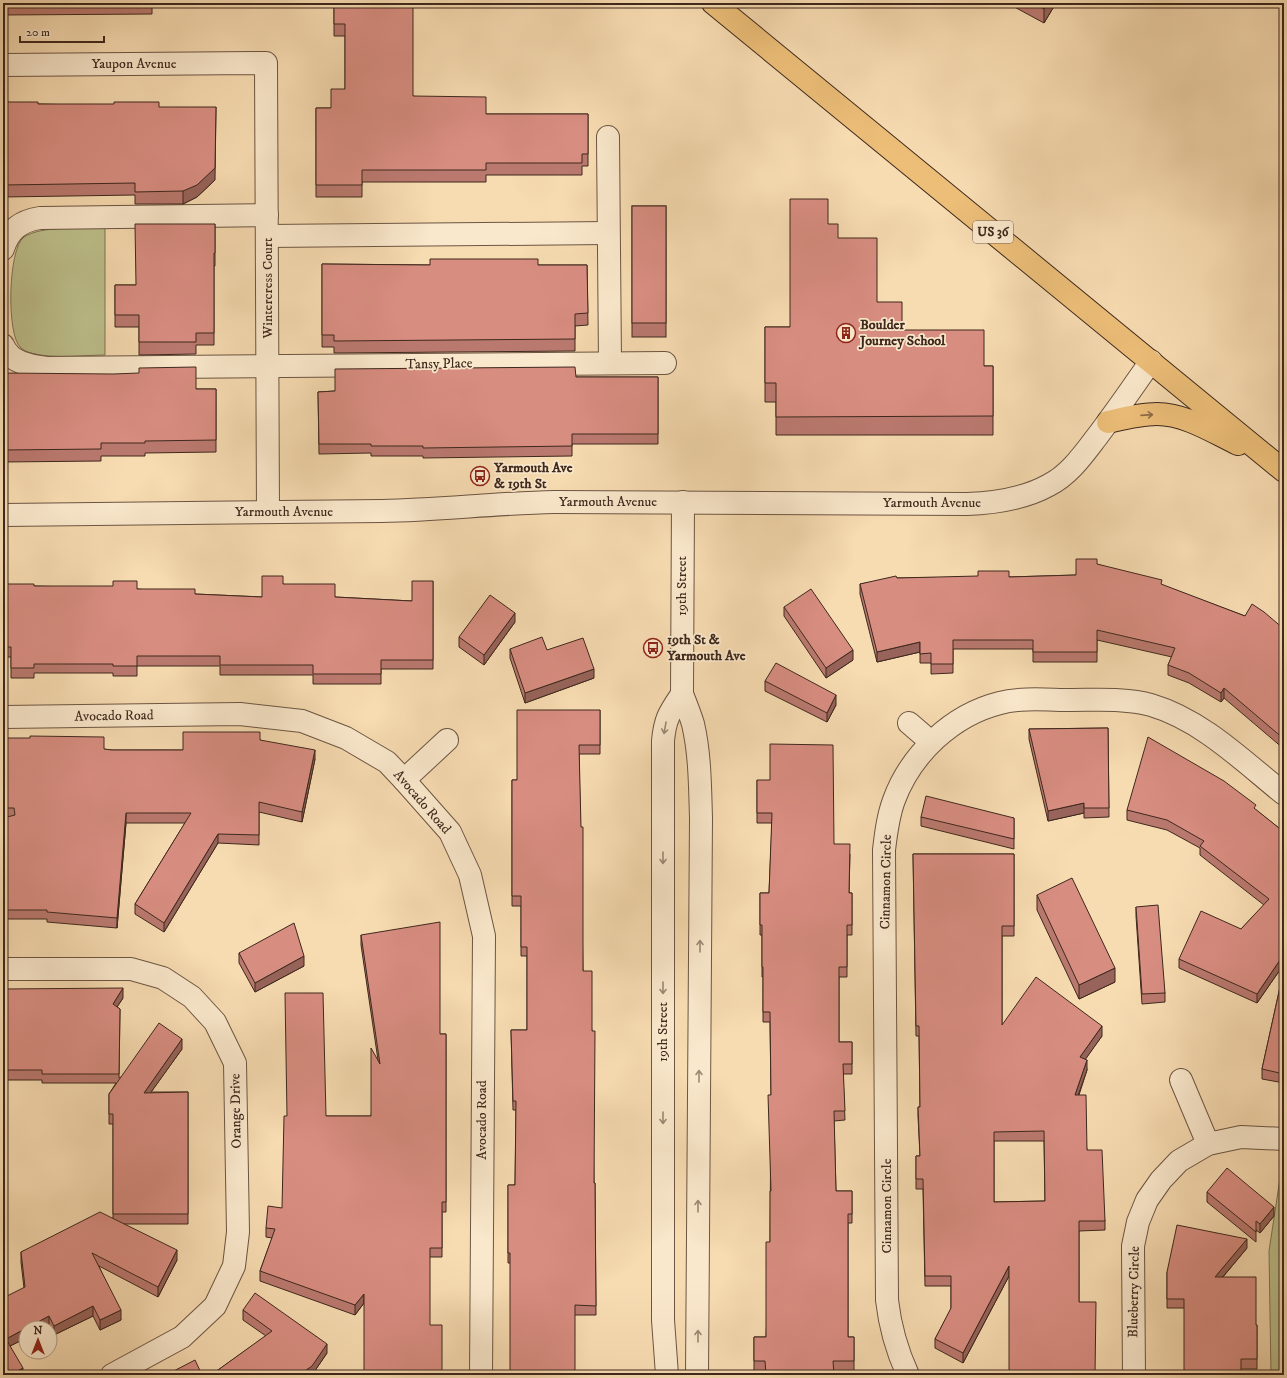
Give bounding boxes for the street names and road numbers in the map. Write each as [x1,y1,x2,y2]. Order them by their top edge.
street label: Yaupon Avenue [91,55,177,73]
road number: US 36 [973,221,1013,243]
street label: Wintercress Court [259,237,277,340]
street label: Tansy Place [405,354,473,374]
street label: Yarmouth Avenue [559,493,657,511]
street label: Yarmouth Avenue [883,494,981,512]
street label: Yarmouth Avenue [235,503,333,521]
street label: 19th Street [673,555,691,616]
street label: Avocado Road [74,706,154,726]
street label: Avocado Road [389,766,455,838]
street label: Cinnamon Circle [876,834,896,930]
street label: 19th Street [654,1001,672,1062]
street label: Orange Drive [226,1073,246,1149]
street label: Avocado Road [473,1080,491,1160]
street label: Cinnamon Circle [878,1158,896,1254]
street label: Blueberry Circle [1124,1246,1144,1338]

